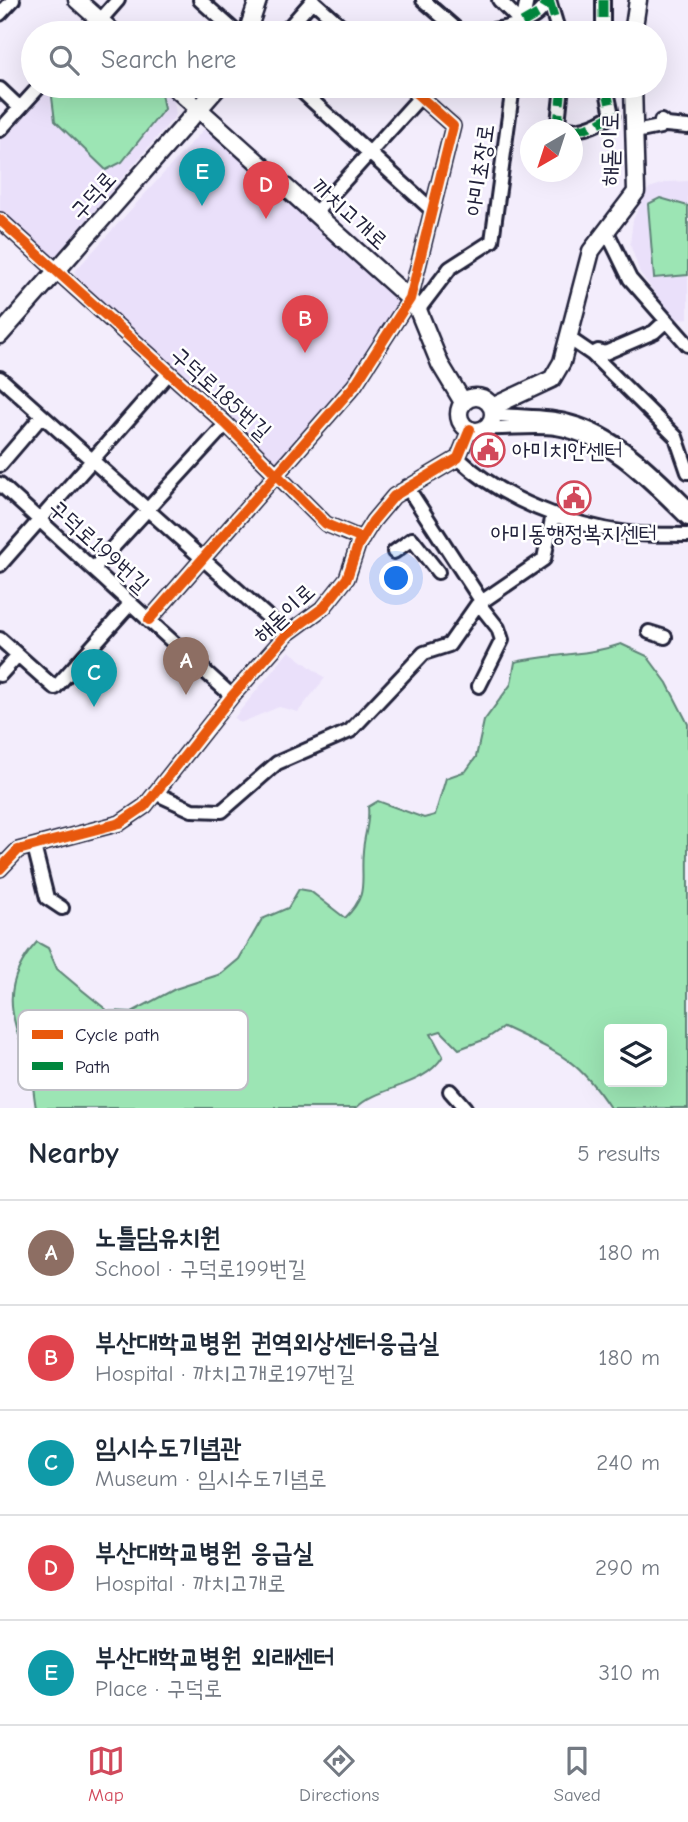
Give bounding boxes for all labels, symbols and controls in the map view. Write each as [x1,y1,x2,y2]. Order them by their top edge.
search box [21,21,667,98]
icon: search [45,41,83,79]
text: Search here [101,45,236,75]
street label: 해돋이로 [596,112,624,186]
north arrow [520,119,583,182]
street label: 아미초장로 [460,122,500,218]
pin: E [179,148,225,206]
pin: D [243,161,289,219]
street label: 구덕로 [64,165,122,225]
street label: 까치고개로 [307,173,393,255]
pin: B [282,295,328,353]
street label: 구덕로185번길 [165,341,277,445]
public building icon: 아미치안센터 [469,431,507,469]
place label: 아미치안센터 [512,437,623,464]
public building icon: 아미동행정복지센터 [555,479,593,517]
street label: 구덕로199번길 [43,494,155,598]
place label: 아미동행정복지센터 [491,520,657,547]
your location [379,561,413,595]
street label: 해돋이로 [248,578,320,648]
pin: A [163,637,209,695]
pin: C [71,649,117,707]
legend [18,1010,248,1090]
text: Cycle path [75,1024,160,1046]
map controls [604,1024,667,1087]
button: layers [604,1024,667,1087]
text: Path [75,1056,110,1078]
text: Nearby [28,1136,119,1171]
text: 5 results [577,1140,660,1167]
text: 노틀담유치원 [95,1223,221,1253]
text: A [45,1239,57,1266]
text: 180 m [598,1239,660,1266]
text: School · 구덕로199번길 [95,1255,306,1282]
text: 부산대학교병원 권역외상센터응급실 [95,1328,439,1358]
text: B [44,1344,58,1371]
text: 180 m [598,1344,660,1371]
text: Hospital · 까치고개로197번길 [95,1360,355,1387]
text: 임시수도기념관 [95,1433,241,1463]
text: C [44,1449,58,1476]
text: 240 m [596,1449,660,1476]
text: Museum · 임시수도기념로 [95,1465,327,1492]
text: 부산대학교병원 응급실 [95,1538,313,1568]
text: D [44,1554,58,1581]
text: 290 m [595,1554,660,1581]
text: Hospital · 까치고개로 [95,1570,285,1597]
text: 부산대학교병원 외래센터 [95,1643,334,1673]
text: E [44,1659,58,1686]
text: 310 m [599,1659,660,1686]
text: Place · 구덕로 [95,1675,222,1702]
tab: Map [87,1742,125,1806]
tab: Directions [299,1742,379,1806]
tab: Saved [554,1742,601,1806]

